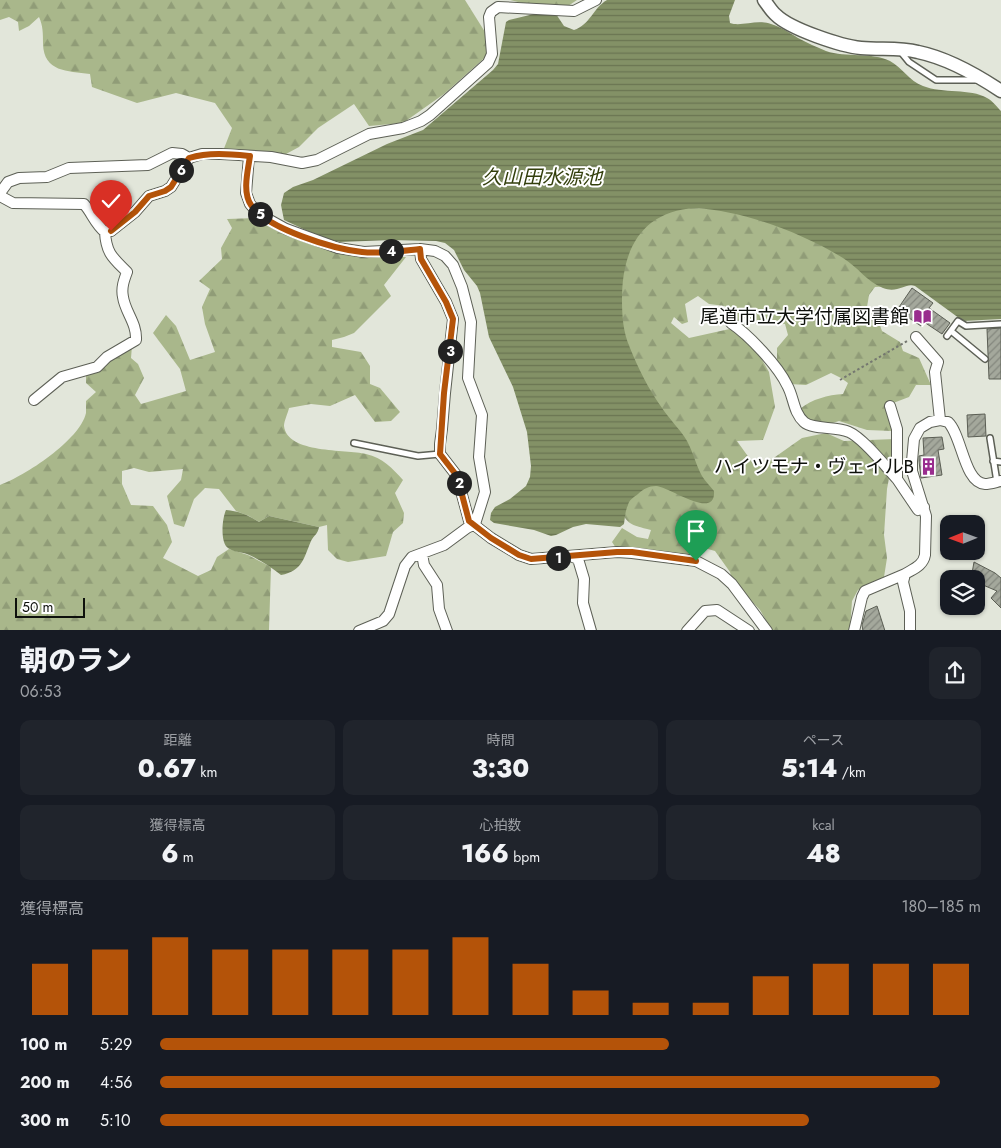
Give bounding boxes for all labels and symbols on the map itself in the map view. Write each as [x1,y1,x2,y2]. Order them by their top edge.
pin: 6 [168,158,194,182]
water label: 久山田水源池 [482,163,604,192]
pin [90,180,132,231]
pin: 5 [248,202,272,226]
pin: 4 [378,238,404,264]
place label: 尾道市立大学付属図書館 [700,303,909,330]
library icon: 尾道市立大学付属図書館 [913,306,933,326]
pin: 3 [438,338,462,364]
place label: ハイツモナ・ヴェイルB [714,453,914,480]
building icon: ハイツモナ・ヴェイルB [918,456,938,476]
pin: 2 [446,470,472,496]
pin [675,510,717,561]
north arrow [940,515,985,560]
pin: 1 [546,546,570,570]
scale bar [15,596,85,619]

